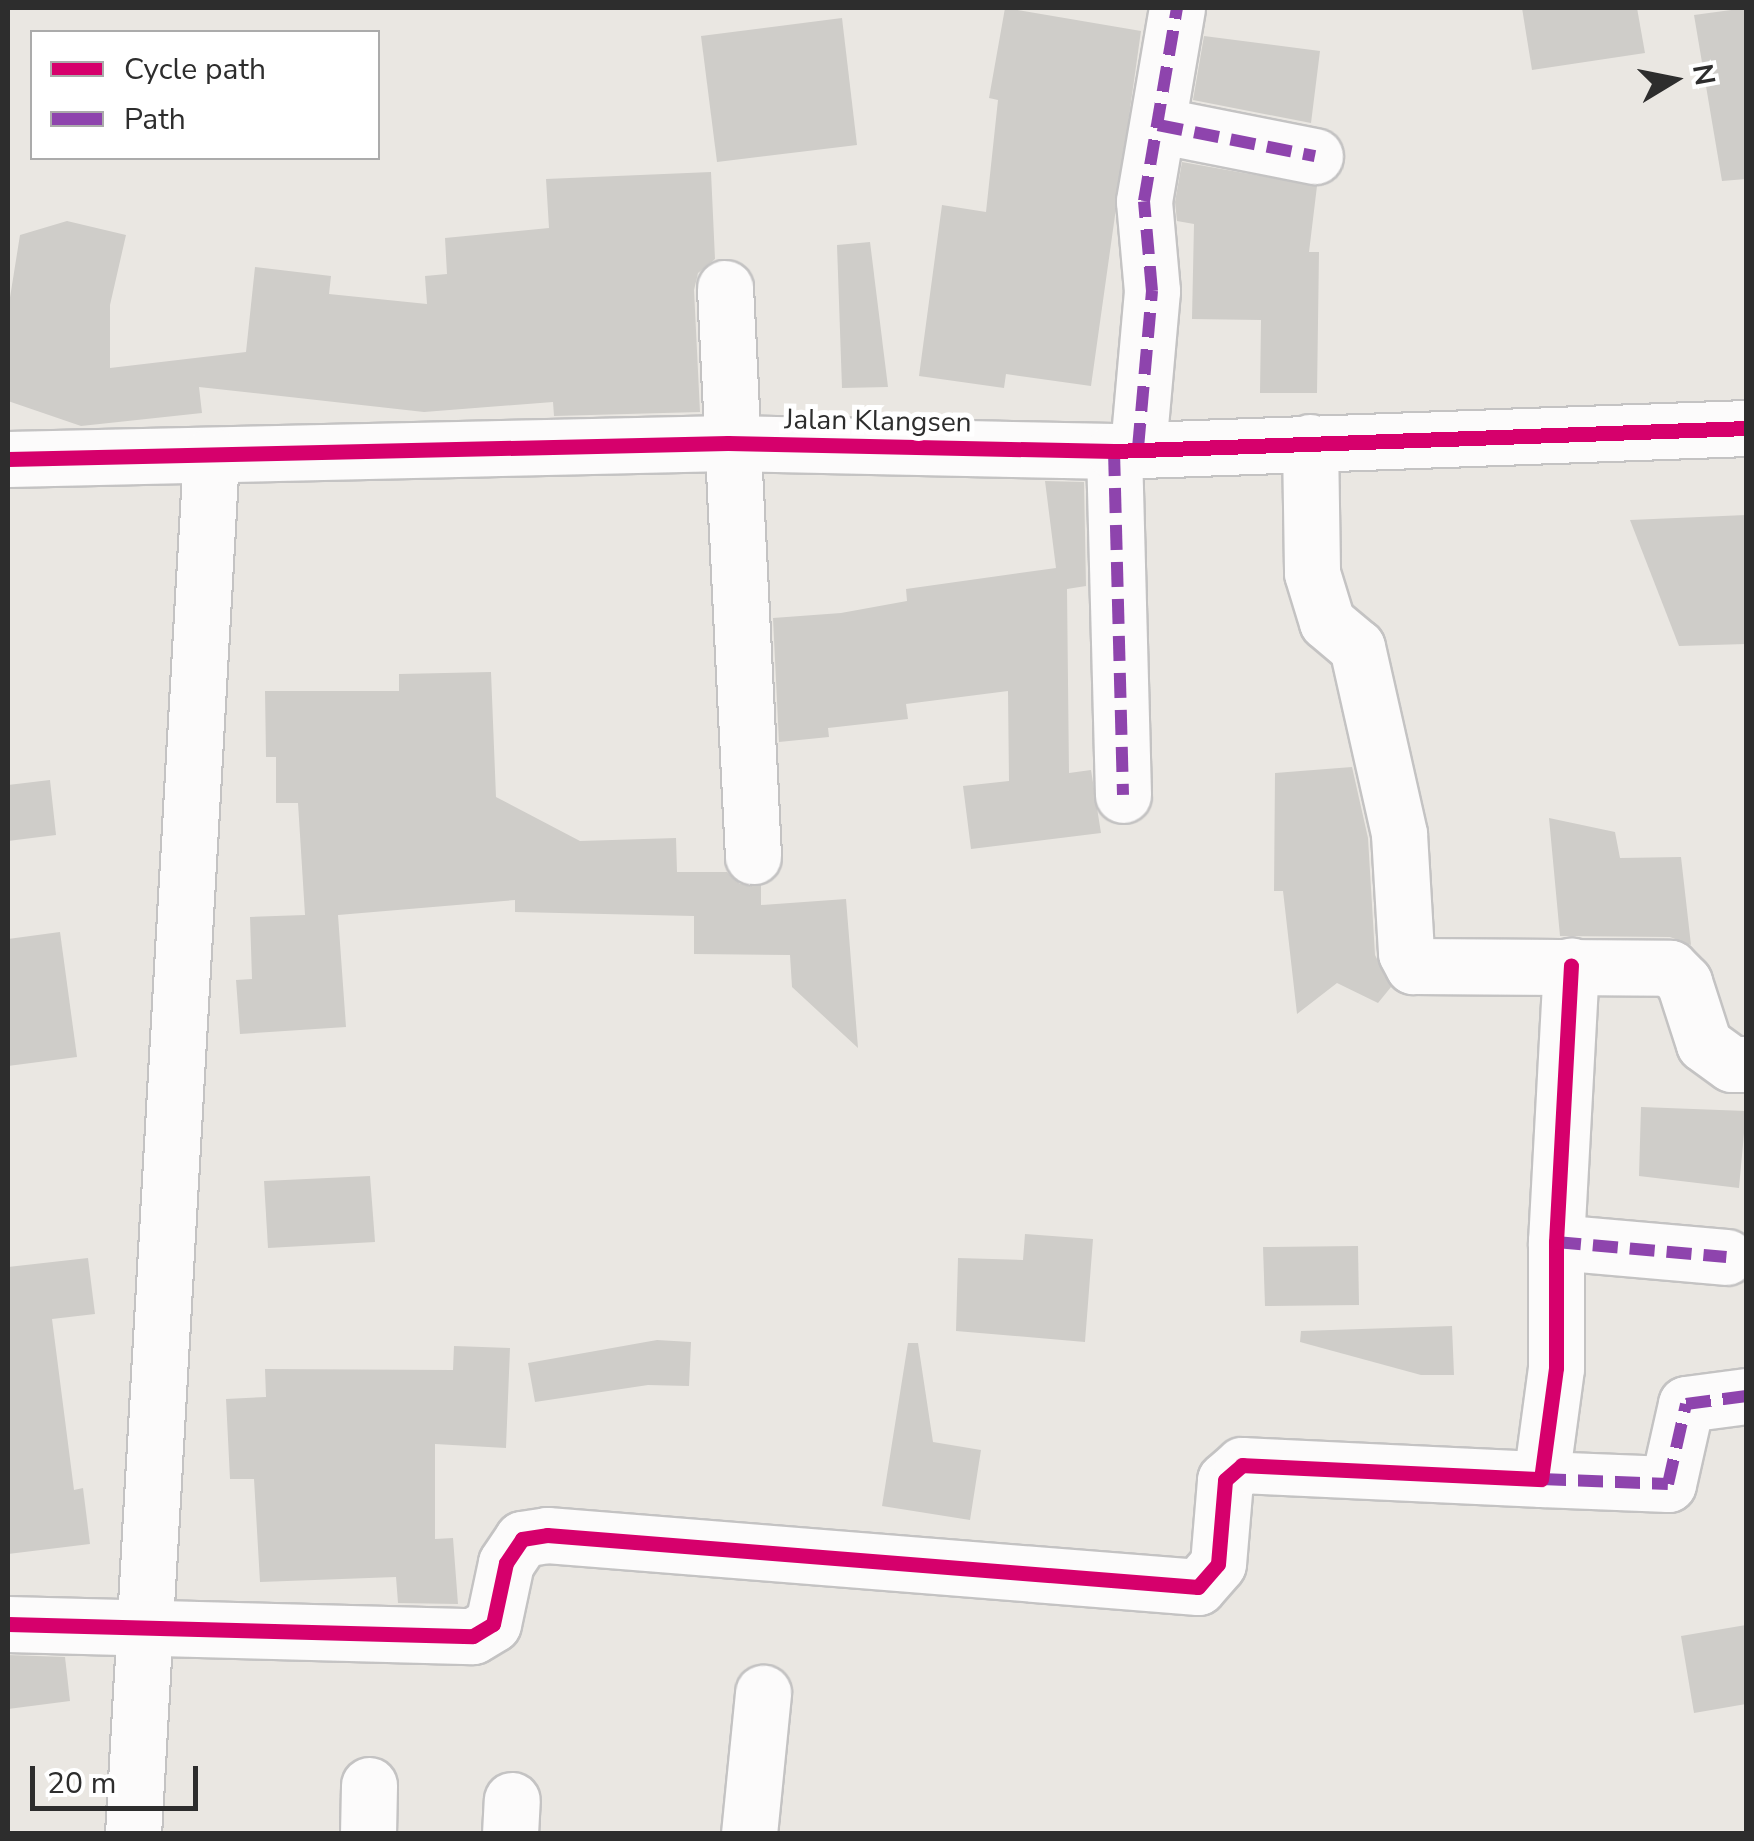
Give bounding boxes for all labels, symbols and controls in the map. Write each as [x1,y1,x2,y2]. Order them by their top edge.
legend [30,30,380,160]
north arrow [1624,30,1724,130]
text: Cycle path [124,49,266,90]
text: N [1683,61,1724,88]
text: Path [124,99,186,140]
street label: Jalan Klangsen [784,403,972,439]
scale bar [35,1746,202,1808]
text: 20 m [47,1763,116,1804]

